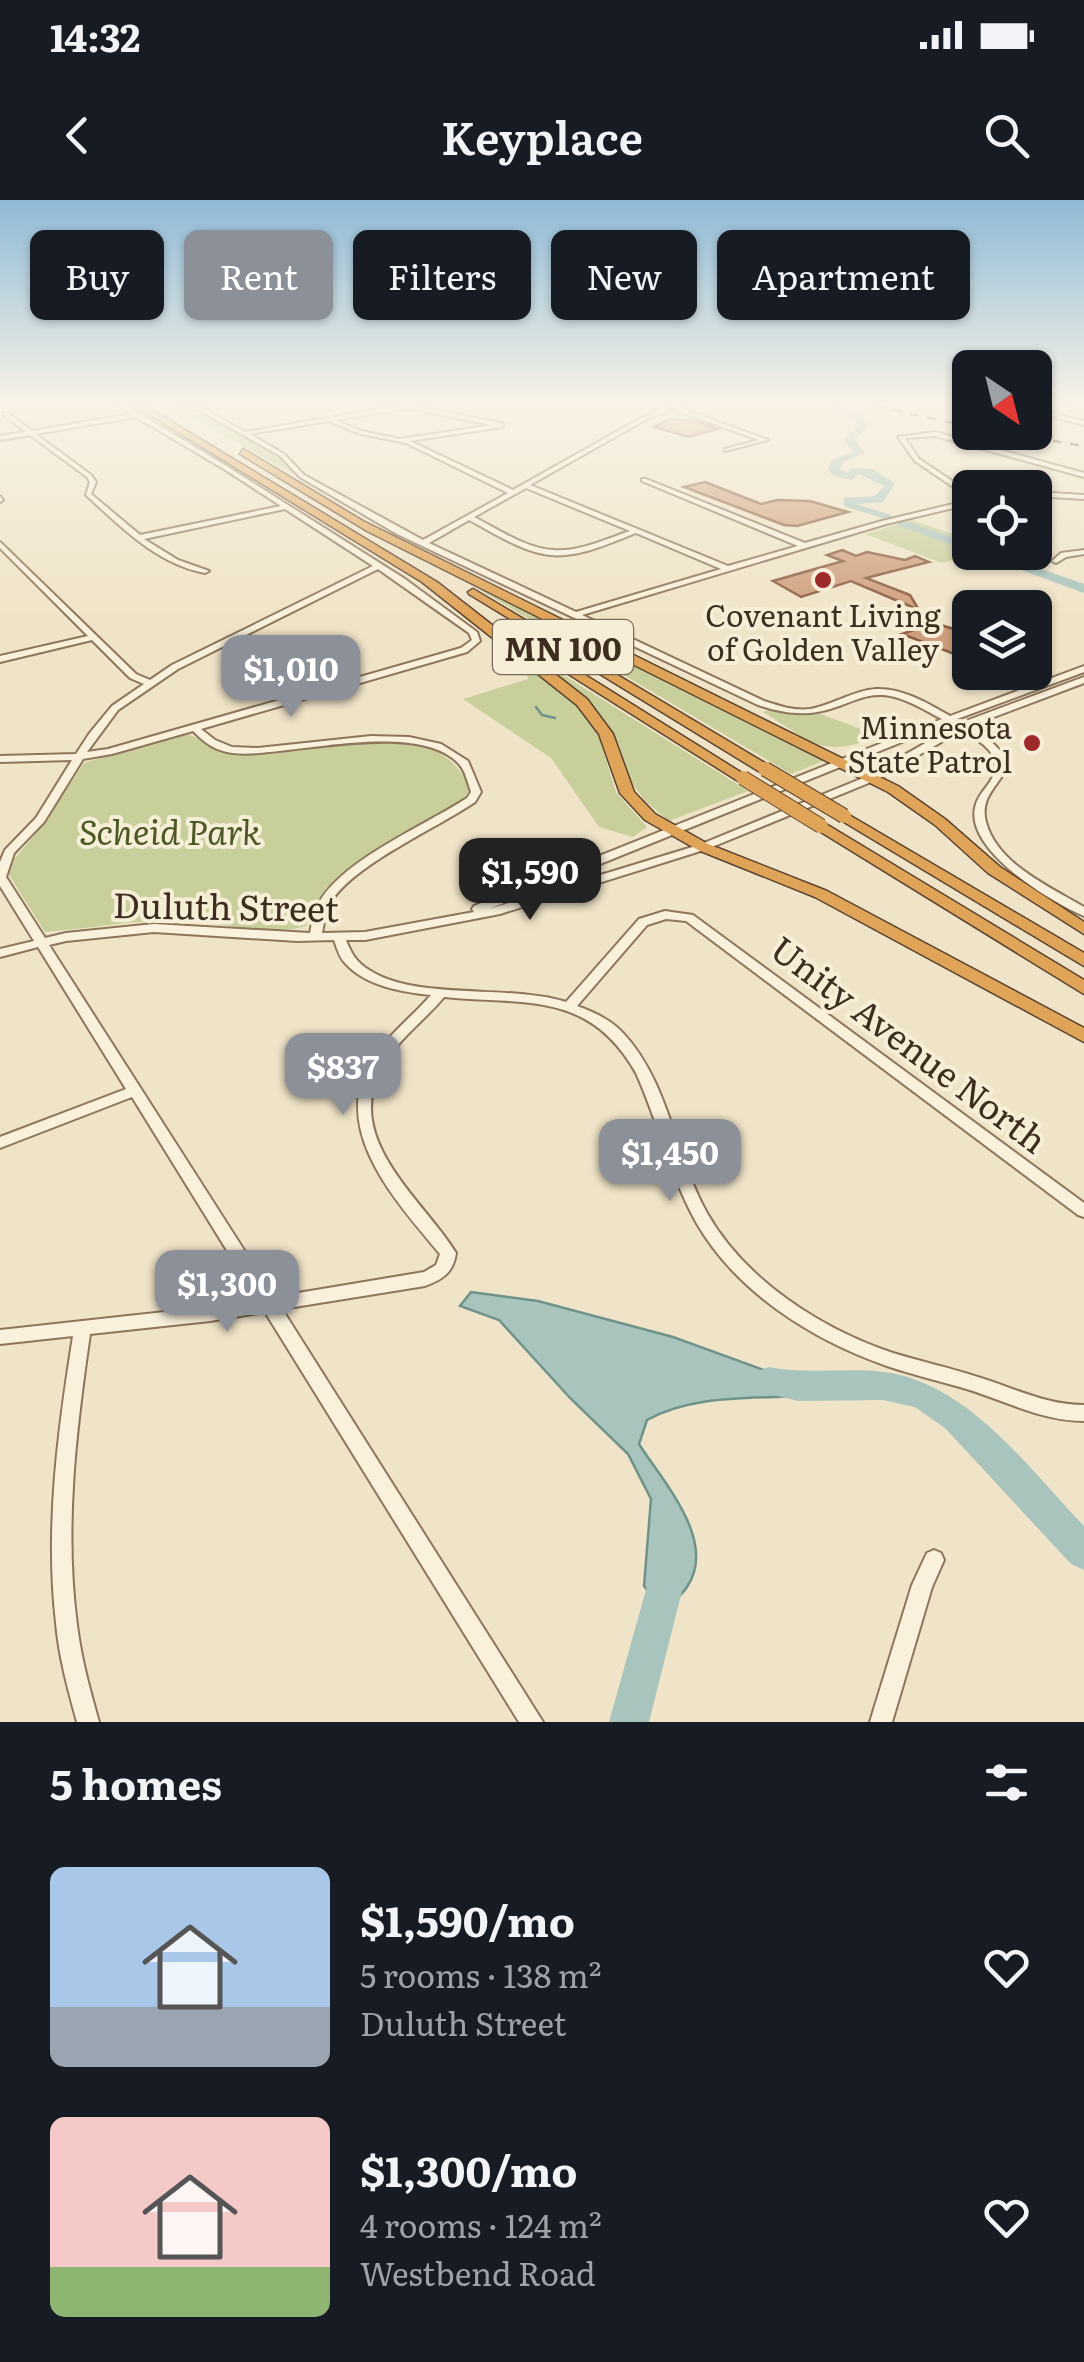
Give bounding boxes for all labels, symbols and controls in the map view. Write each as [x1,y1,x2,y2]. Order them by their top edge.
text: 14:32 [50,7,140,64]
text: Keyplace [441,102,643,169]
icon: back [50,108,105,163]
icon: search [979,108,1034,163]
chip: Buy [30,230,164,320]
chip: Rent [184,230,333,320]
chip: Filters [353,230,531,320]
chip: New [551,230,697,320]
chip: Apartment [717,230,970,320]
north arrow [952,350,1052,450]
map controls [952,350,1052,690]
button: locate [952,470,1052,570]
marker: Covenant Living of Golden Valley [812,569,834,591]
button: layers [952,590,1052,690]
place label: Covenant Living of Golden Valley [705,592,941,670]
road number: MN 100 [493,620,633,674]
pin: $1,010 [210,635,372,720]
text: $1,010 [243,643,339,691]
place label: Minnesota State Patrol [848,704,1013,782]
marker: Minnesota State Patrol [1021,732,1043,754]
park label: Scheid Park [79,804,261,856]
pin: $1,590 [449,838,611,923]
text: $1,590 [481,846,579,894]
street label: Duluth Street [113,877,339,933]
street label: Unity Avenue North [761,922,1059,1164]
pin: $837 [284,1033,402,1118]
text: $837 [307,1041,379,1089]
pin: $1,450 [589,1119,751,1204]
text: $1,450 [621,1127,719,1175]
pin: $1,300 [146,1250,308,1335]
text: $1,300 [177,1258,277,1306]
text: 5 homes [50,1751,222,1813]
icon: filters [979,1755,1034,1810]
text: $1,590/mo [360,1888,575,1950]
icon: home [130,1907,250,2027]
icon: heart [979,1940,1034,1995]
text: 5 rooms · 138 m² [360,1950,601,1998]
text: Duluth Street [360,1998,566,2046]
text: $1,300/mo [360,2138,578,2200]
icon: home [130,2157,250,2277]
icon: heart [979,2190,1034,2245]
text: 4 rooms · 124 m² [360,2200,602,2248]
text: Westbend Road [360,2248,596,2296]

